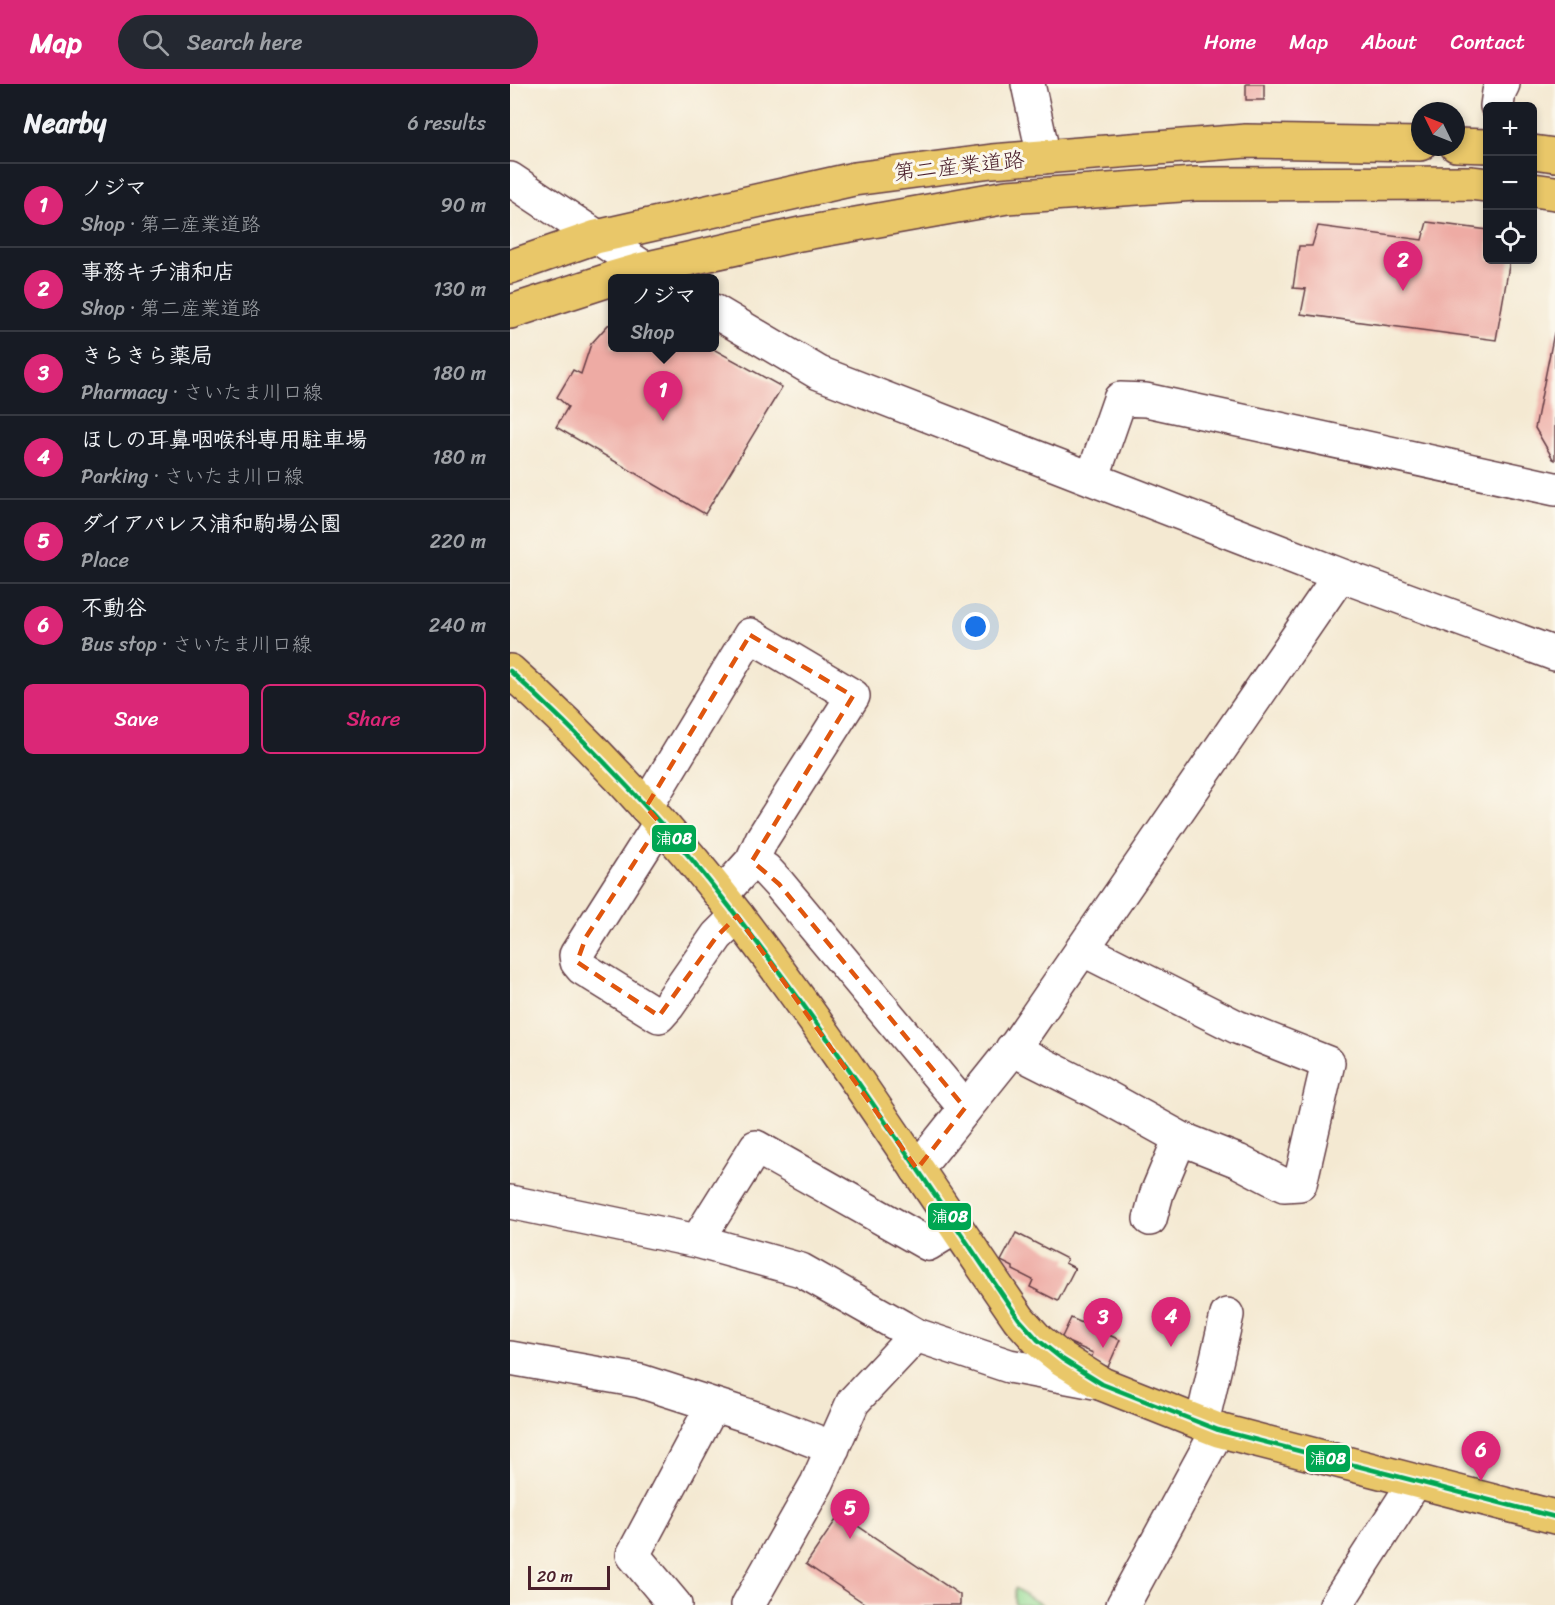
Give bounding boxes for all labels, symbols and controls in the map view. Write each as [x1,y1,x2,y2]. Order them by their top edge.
search box [118,15,538,69]
text: Map [30,18,82,67]
text: Search here [187,23,303,62]
text: Home [1204,23,1256,61]
text: Map [1289,23,1328,61]
text: About [1361,23,1418,61]
text: Contact [1451,23,1525,61]
icon: search [139,26,172,59]
text: Nearby [24,100,106,146]
north arrow [1411,102,1465,156]
map controls [1483,102,1537,264]
button: + [1483,102,1537,156]
text: 6 results [407,106,486,141]
street label: 第二産業道路 [891,140,1027,192]
button: − [1483,156,1537,210]
text: ノジマ [81,168,147,207]
text: 1 [39,188,48,223]
text: 90 m [441,188,486,223]
text: Shop · 第二産業道路 [81,207,261,242]
button: locate [1483,210,1537,264]
pin: 2 [1384,242,1422,291]
text: 事務キチ浦和店 [81,252,235,291]
text: 2 [38,272,49,307]
text: 130 m [433,272,486,307]
popup [608,274,719,352]
text: ノジマ [630,276,697,315]
text: Shop · 第二産業道路 [81,291,261,326]
text: Shop [630,315,674,350]
text: きらきら薬局 [81,336,213,375]
text: 3 [38,356,49,391]
text: 180 m [432,356,486,391]
pin: 1 [644,372,682,421]
text: Pharmacy · さいたま川口線 [81,375,323,410]
text: ほしの耳鼻咽喉科専用駐車場 [81,420,367,459]
text: 4 [37,440,50,475]
text: 180 m [432,440,486,475]
text: Parking · さいたま川口線 [81,459,303,494]
text: ダイアパレス浦和駒場公園 [81,504,341,543]
text: 5 [37,524,50,559]
text: 220 m [430,524,486,559]
text: Place [81,543,129,578]
text: 不動谷 [81,588,147,627]
text: 6 [38,608,49,643]
text: 240 m [429,608,486,643]
your location [961,612,990,641]
text: Bus stop · さいたま川口線 [81,627,312,662]
button: Save [24,684,249,754]
button: Share [261,684,486,754]
line badge: 浦08 [651,824,697,853]
text: 浦08 [656,824,692,853]
line badge: 浦08 [927,1202,972,1231]
text: 浦08 [932,1202,968,1231]
pin: 3 [1084,1298,1122,1348]
pin: 4 [1152,1298,1190,1347]
pin: 6 [1462,1432,1500,1481]
line badge: 浦08 [1305,1444,1351,1473]
text: 浦08 [1310,1444,1346,1473]
pin: 5 [830,1490,870,1539]
text: 20 m [537,1562,573,1591]
scale bar [528,1563,610,1590]

